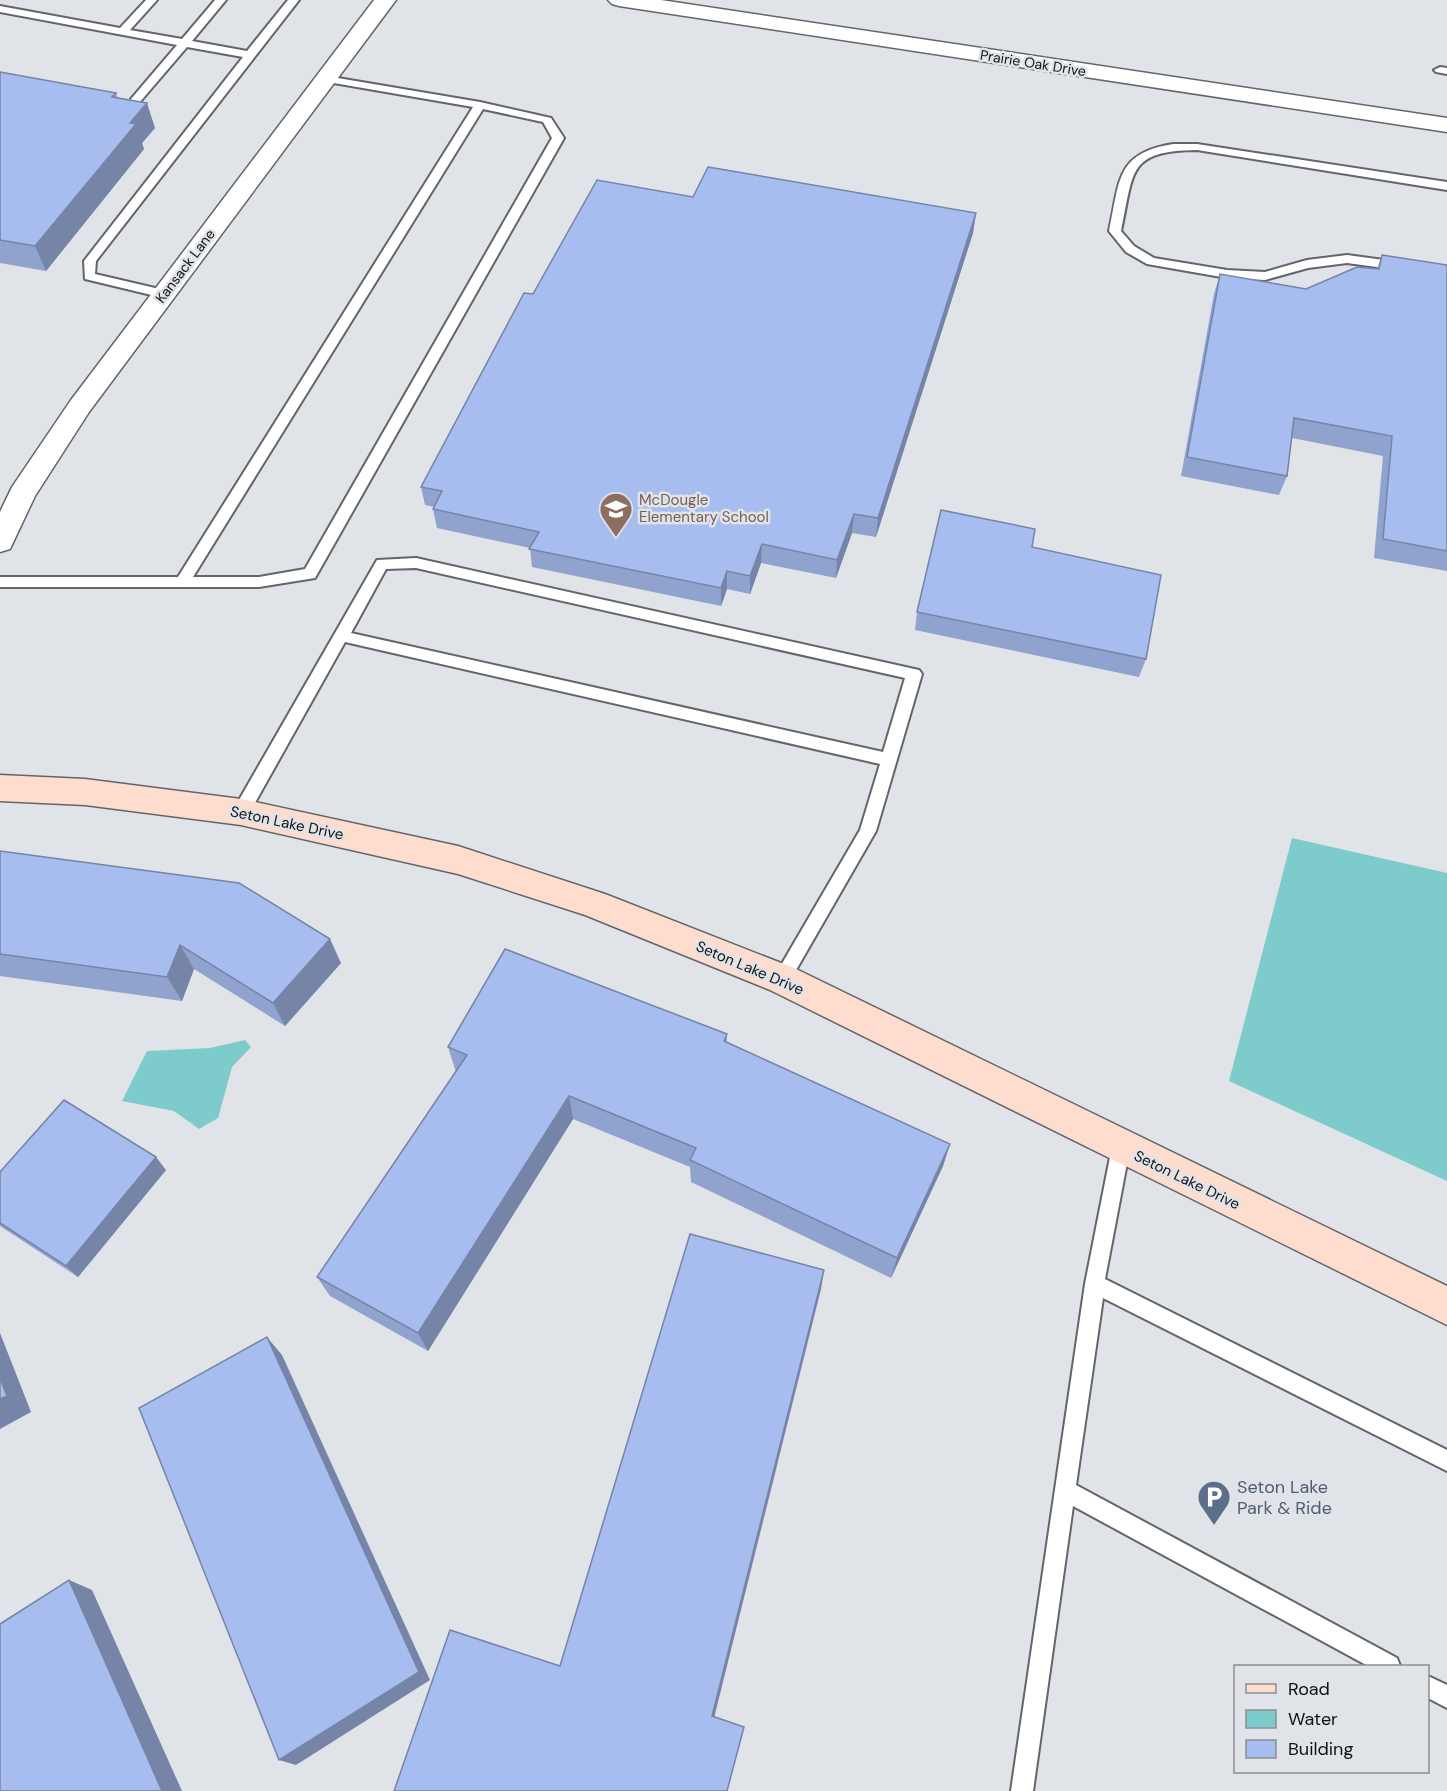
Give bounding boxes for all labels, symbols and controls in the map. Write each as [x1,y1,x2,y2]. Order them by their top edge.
street label: Prairie Oak Drive [979,46,1087,80]
street label: Kansack Lane [151,225,219,307]
place label: McDougle Elementary School [639,490,769,527]
school or university icon: McDougle Elementary School [598,491,634,538]
street label: Seton Lake Drive [229,801,345,845]
street label: Seton Lake Drive [693,936,807,1000]
street label: Seton Lake Drive [1131,1146,1243,1214]
place label: Seton Lake Park & Ride [1237,1475,1332,1520]
parking icon: Seton Lake Park & Ride [1196,1479,1232,1526]
legend [1234,1665,1429,1773]
text: Road [1288,1677,1330,1701]
text: Water [1288,1707,1338,1731]
text: Building [1288,1737,1353,1761]

